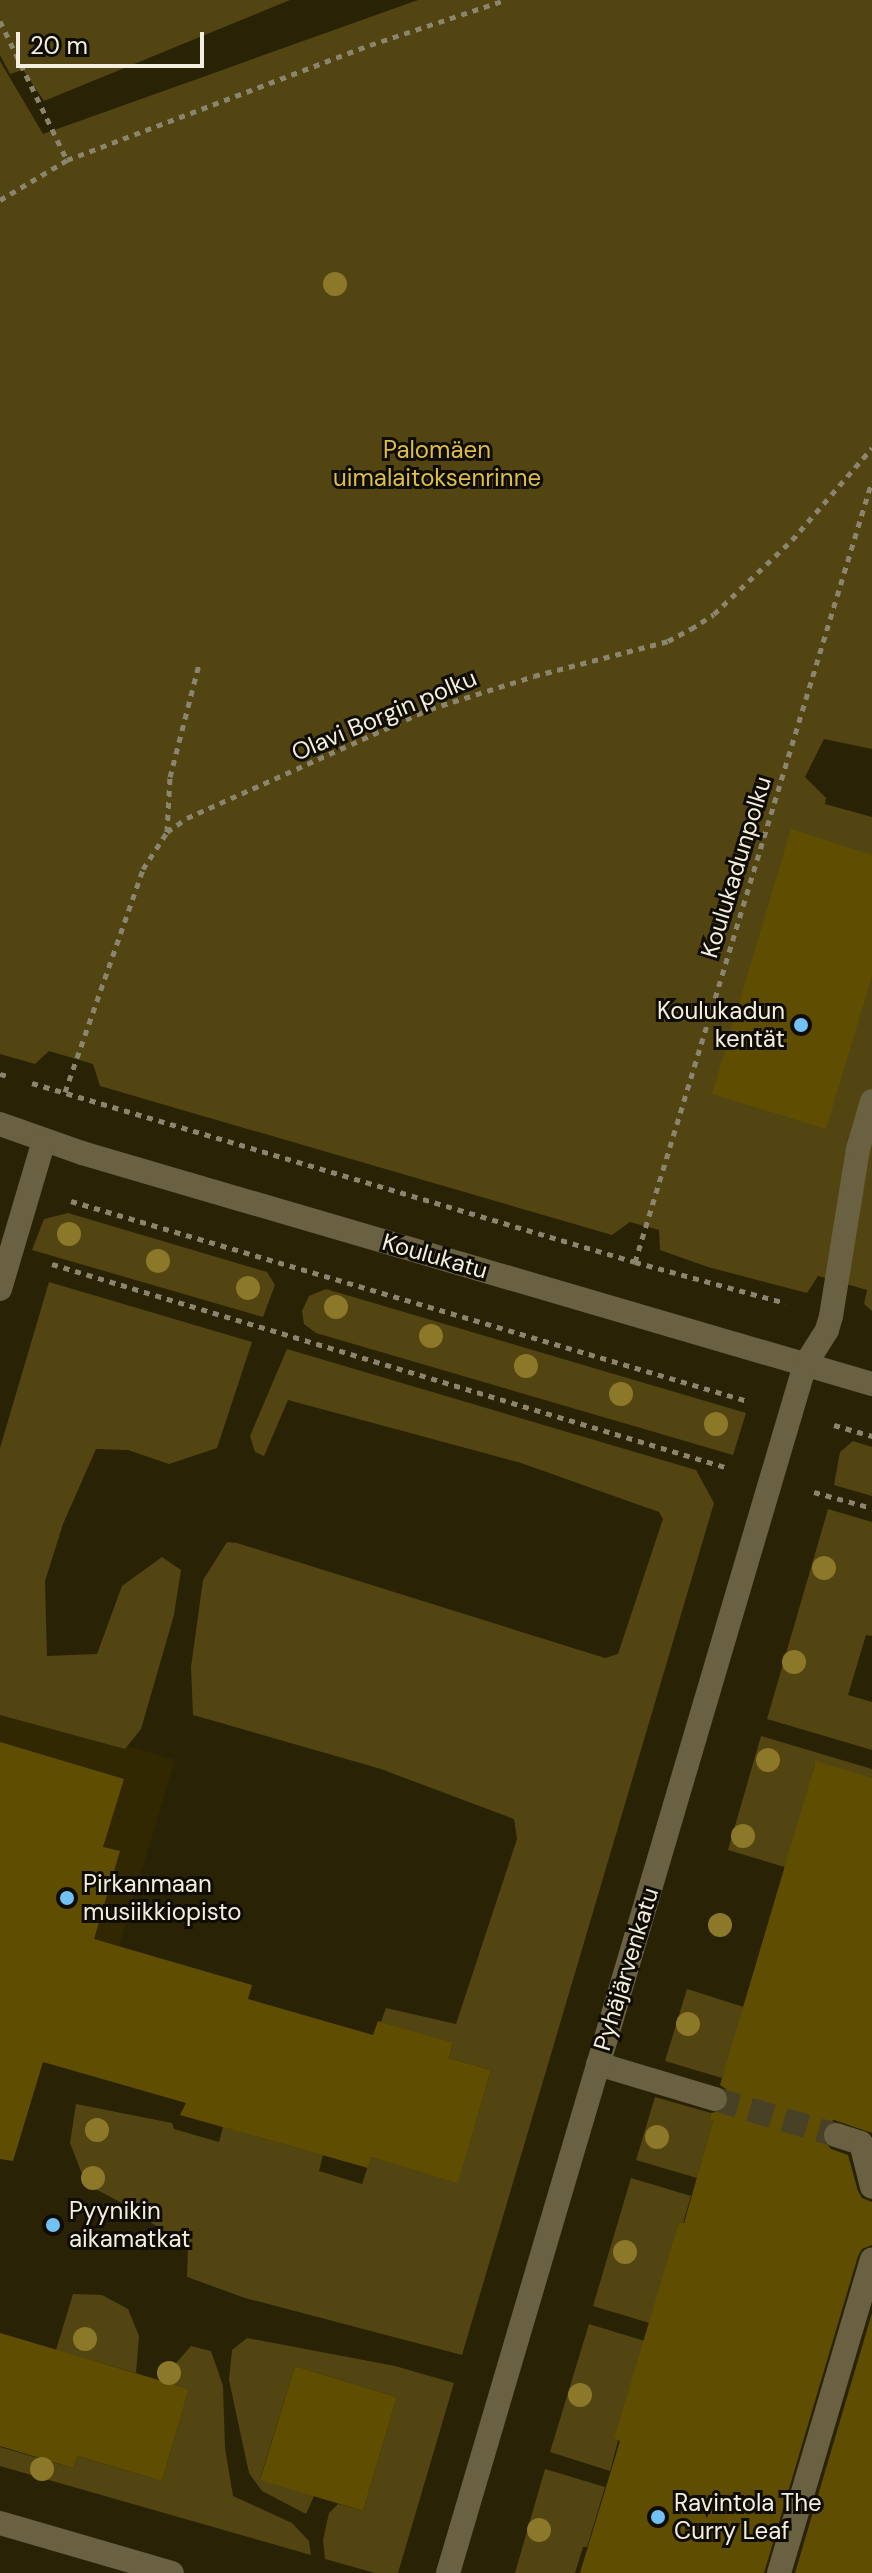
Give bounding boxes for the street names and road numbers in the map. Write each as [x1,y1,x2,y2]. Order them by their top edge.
street label: Olavi Borgin polku [287,663,481,767]
street label: Koulukadunpolku [695,773,777,961]
street label: Koulukatu [379,1227,491,1285]
street label: Pyhäjärvenkatu [587,1884,665,2054]

